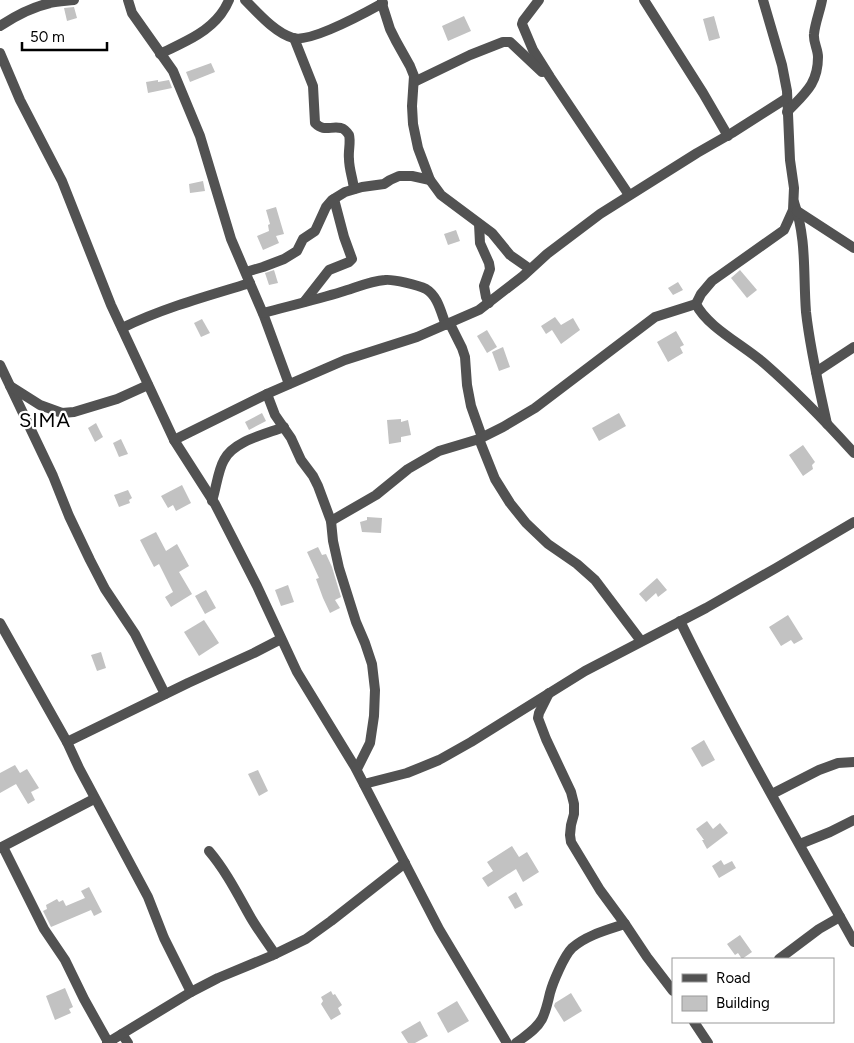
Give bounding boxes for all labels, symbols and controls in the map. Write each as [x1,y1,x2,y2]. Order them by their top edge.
scale bar [22,20,108,52]
text: 50 m [30,28,65,46]
district label: SIMA [19,408,71,432]
legend [672,958,834,1023]
text: Road [716,969,751,987]
text: Building [716,994,770,1012]

